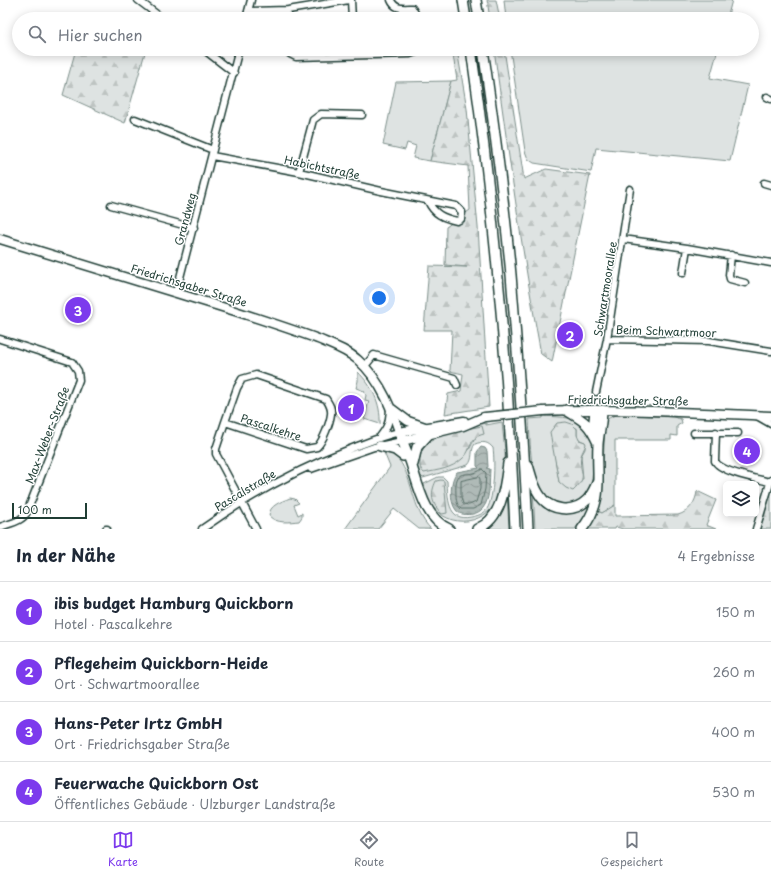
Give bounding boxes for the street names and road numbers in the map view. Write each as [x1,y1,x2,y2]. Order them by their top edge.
street label: Habichtstraße [283,151,361,183]
street label: Grandweg [170,191,200,247]
street label: Schwartmoorallee [589,240,621,338]
street label: Friedrichsgaber Straße [129,259,249,311]
street label: Beim Schwartmoor [615,321,718,341]
street label: Max-Weber-Straße [21,384,73,486]
street label: Friedrichsgaber Straße [567,390,689,410]
street label: Pascalkehre [239,409,304,445]
street label: Pascalstraße [211,465,279,515]

